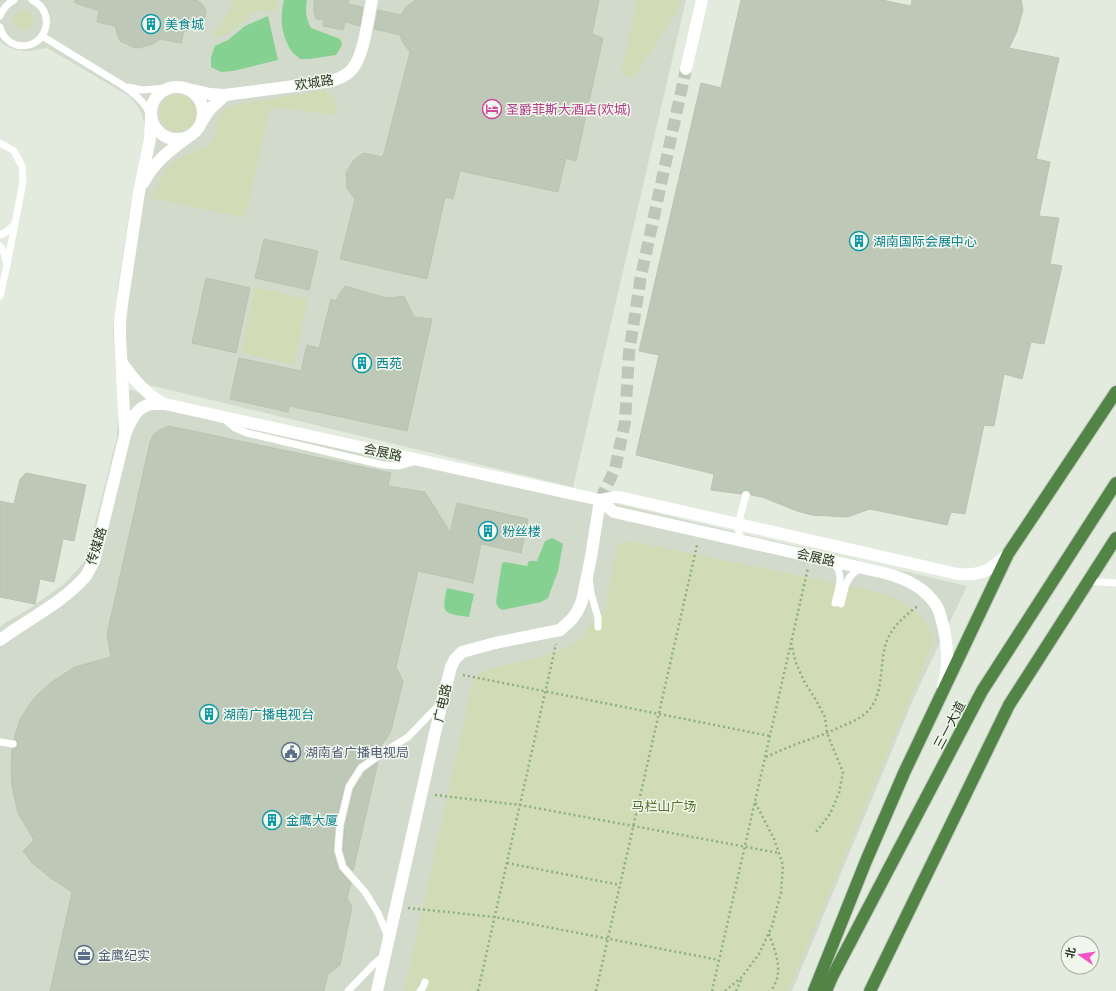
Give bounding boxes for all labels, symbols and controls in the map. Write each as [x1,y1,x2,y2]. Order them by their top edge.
building icon: 美食城 [140,13,162,35]
place label: 美食城 [165,16,204,34]
street label: 欢城路 [293,71,335,95]
hotel icon: 圣爵菲斯大酒店(欢城) [481,98,503,120]
place label: 圣爵菲斯大酒店(欢城) [506,101,631,119]
building icon: 湖南国际会展中心 [848,230,870,252]
place label: 湖南国际会展中心 [873,233,977,251]
building icon: 西苑 [351,352,373,374]
place label: 西苑 [376,355,402,373]
street label: 会展路 [362,440,404,466]
building icon: 粉丝楼 [477,520,499,542]
place label: 粉丝楼 [502,523,541,541]
street label: 传媒路 [83,525,111,568]
street label: 会展路 [795,545,837,571]
street label: 广电路 [430,682,456,724]
street label: 三一大道 [930,698,970,753]
building icon: 湖南广播电视台 [198,703,220,725]
place label: 湖南广播电视台 [223,706,314,724]
public building icon: 湖南省广播电视局 [280,741,302,763]
place label: 湖南省广播电视局 [305,744,409,762]
park label: 马栏山广场 [631,798,697,816]
building icon: 金鹰大厦 [261,809,283,831]
place label: 金鹰大厦 [286,812,338,830]
north arrow [1060,935,1100,975]
office icon: 金鹰纪实 [73,944,95,966]
text: 北 [1062,946,1079,960]
place label: 金鹰纪实 [98,947,150,965]

